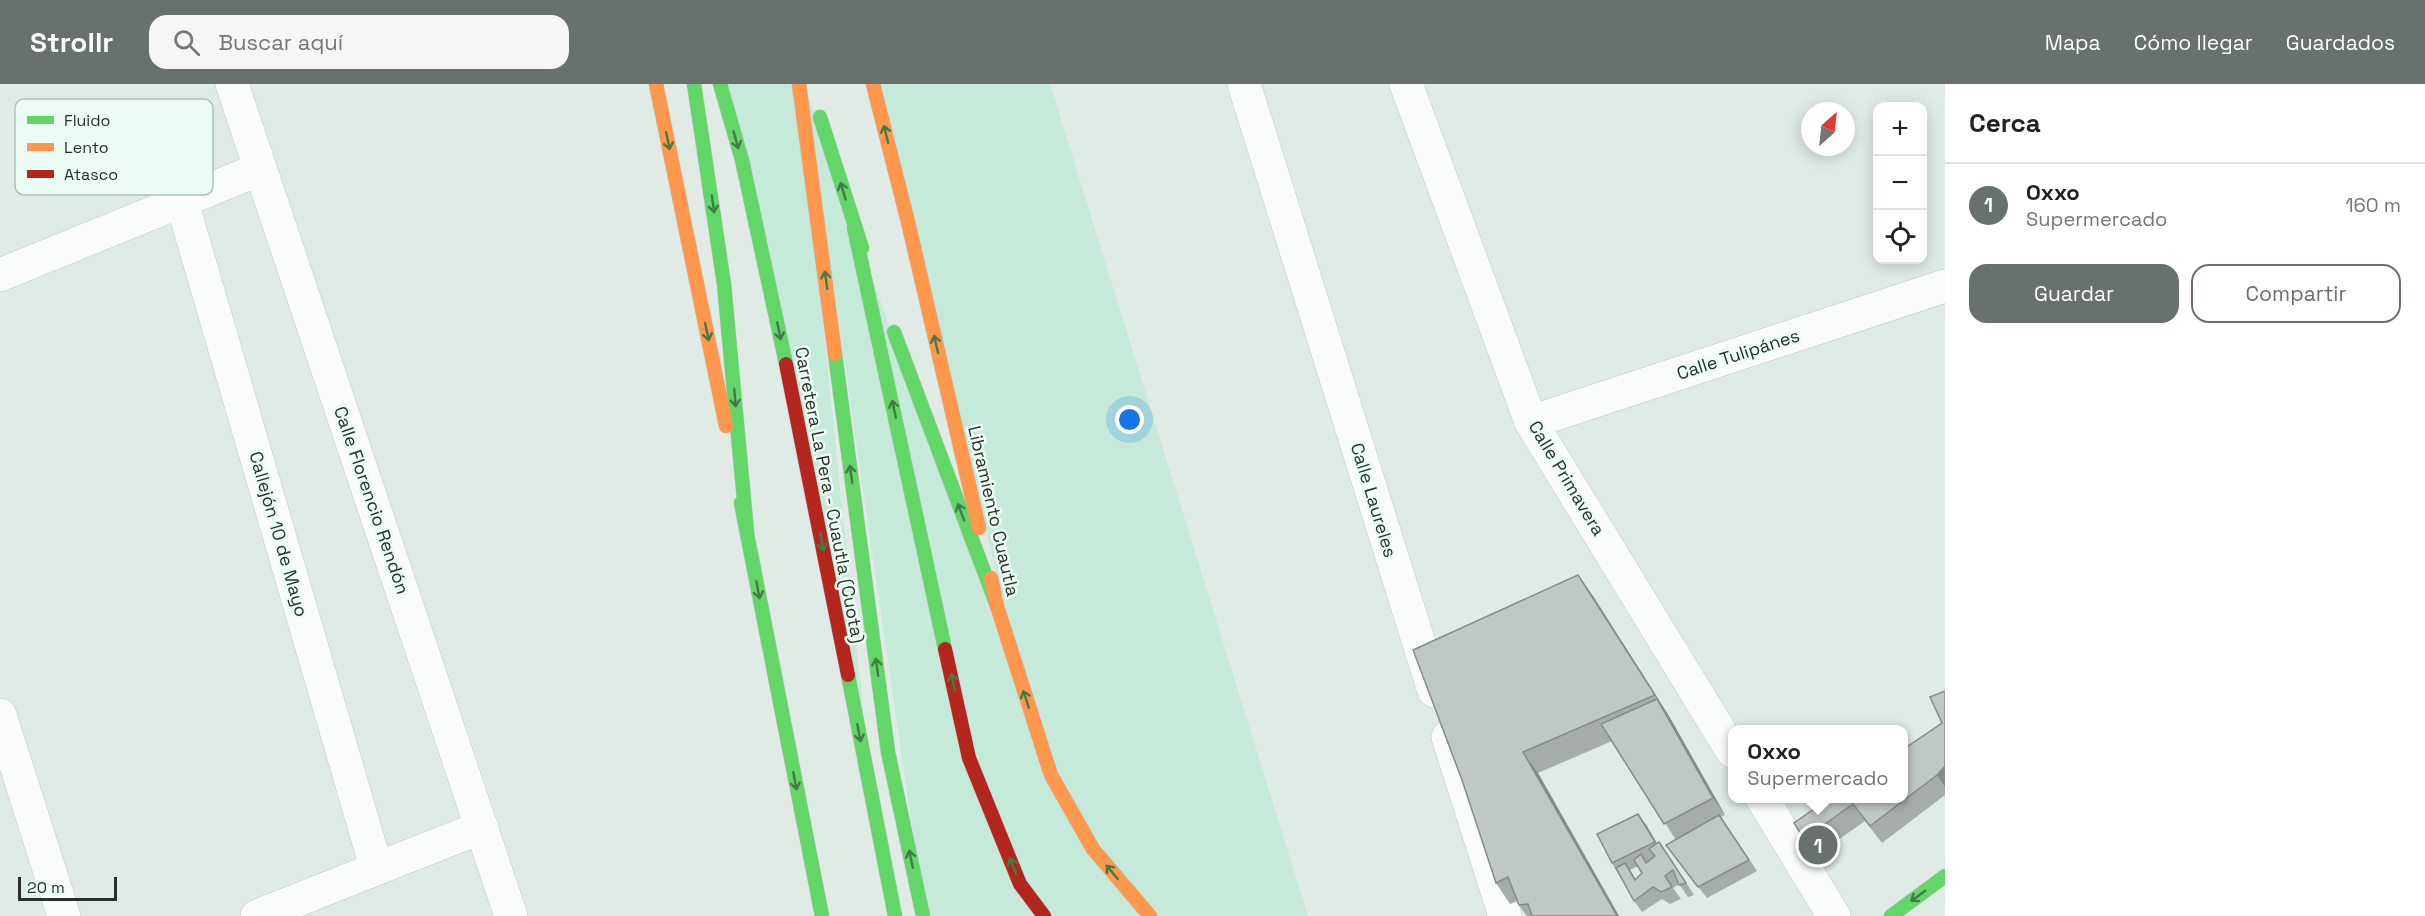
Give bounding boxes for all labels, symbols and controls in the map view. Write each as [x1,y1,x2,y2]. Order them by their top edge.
search box [149,15,569,69]
text: Strollr [30,24,113,60]
icon: search [170,26,203,59]
text: Buscar aquí [218,28,343,56]
text: Mapa [2045,29,2101,56]
text: Cómo llegar [2134,29,2253,56]
text: Guardados [2286,29,2395,56]
legend [15,99,213,195]
north arrow [1801,102,1855,156]
map controls [1873,102,1927,264]
button: + [1873,102,1927,156]
text: Cerca [1969,106,2041,140]
text: Fluido [64,110,110,131]
one-way arrow [879,125,891,144]
one-way arrow [731,130,742,149]
one-way arrow [663,131,674,151]
text: Lento [64,137,109,158]
button: − [1873,156,1927,210]
text: Atasco [64,164,118,185]
text: Oxxo [2026,178,2080,206]
one-way arrow [837,182,848,201]
text: 1 [1984,192,1993,218]
text: 160 m [2345,192,2401,218]
one-way arrow [707,194,718,213]
text: Supermercado [2026,206,2167,232]
button: locate [1873,210,1927,264]
button: Guardar [1969,264,2179,323]
button: Compartir [2191,264,2401,323]
one-way arrow [820,271,831,291]
one-way arrow [773,321,785,340]
one-way arrow [701,323,713,342]
street label: Calle Tulipánes [1674,323,1802,385]
one-way arrow [930,335,942,354]
street label: Carretera La Pera - Cuautla (Cuota) [790,345,870,645]
one-way arrow [730,387,741,407]
one-way arrow [887,400,899,419]
street label: Calle Florencio Rendón [329,403,415,597]
your location [1115,405,1144,434]
street label: Calle Primavera [1524,416,1610,540]
street label: Libramiento Cuautla [963,423,1025,599]
street label: Calle Laureles [1346,440,1402,560]
street label: Callejón 10 de Mayo [244,449,314,619]
one-way arrow [846,464,857,484]
one-way arrow [955,503,966,521]
one-way arrow [817,532,828,551]
one-way arrow [753,579,764,599]
one-way arrow [871,658,882,677]
one-way arrow [947,672,958,692]
one-way arrow [1020,690,1031,709]
one-way arrow [854,723,865,743]
popup [1728,725,1908,803]
text: Oxxo [1747,737,1801,765]
text: Supermercado [1747,765,1889,791]
one-way arrow [790,771,801,790]
pin: 1 [1798,822,1838,867]
one-way arrow [905,850,916,869]
one-way arrow [1007,858,1018,876]
one-way arrow [1105,865,1119,880]
scale bar [18,874,117,902]
text: 20 m [27,877,65,898]
one-way arrow [1911,890,1927,902]

